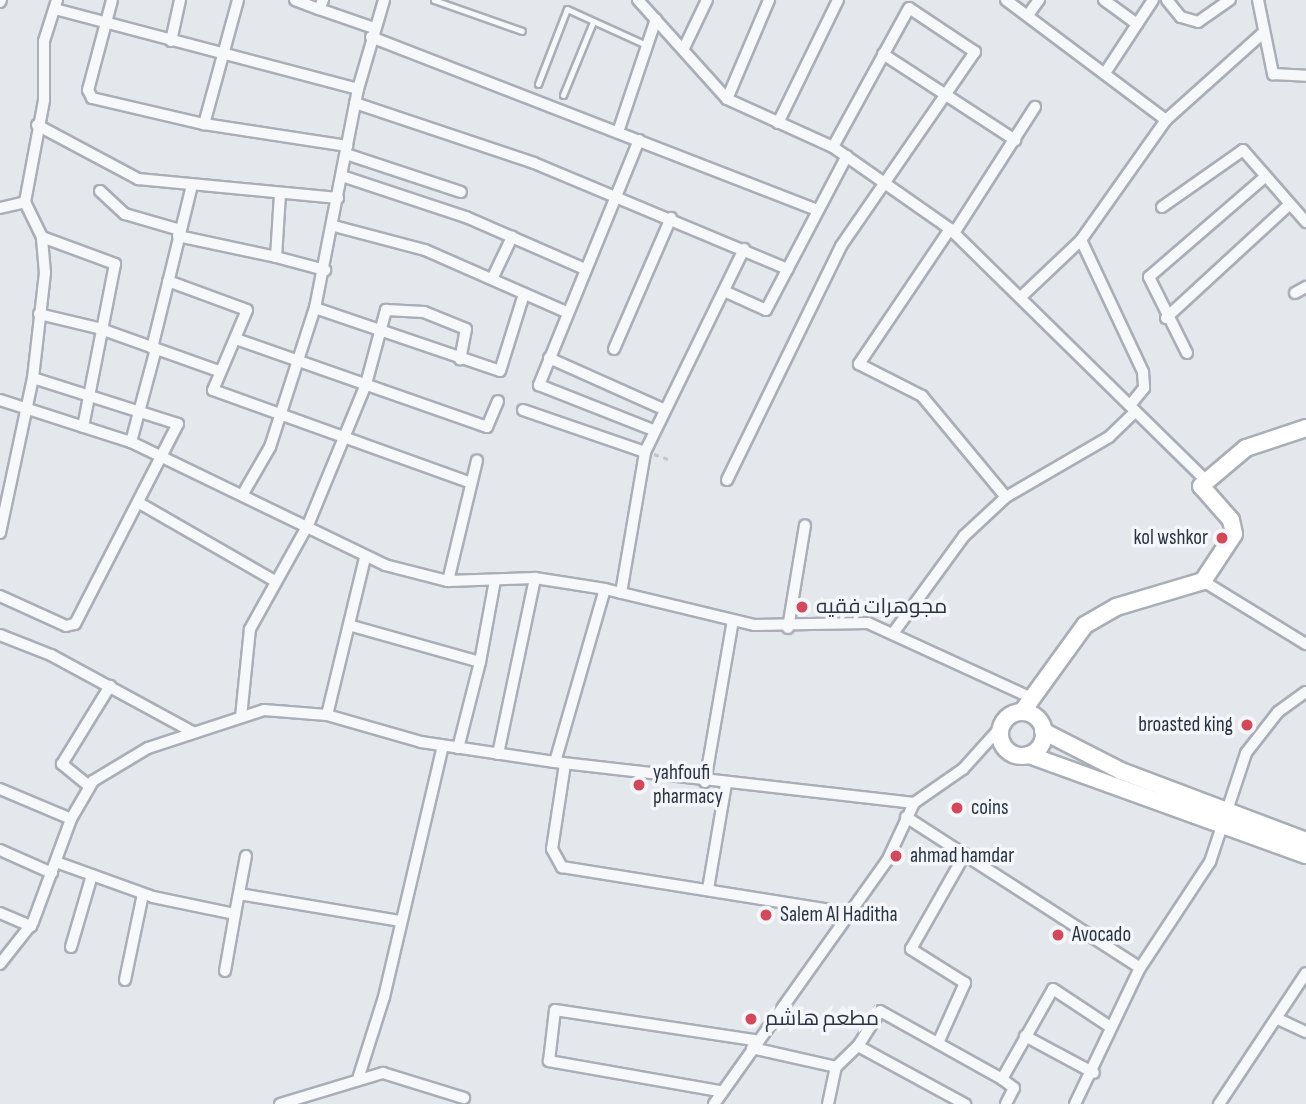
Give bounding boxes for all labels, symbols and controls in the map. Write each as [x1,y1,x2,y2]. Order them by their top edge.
place label: kol wshkor [1134,525,1208,551]
marker: kol wshkor [1214,530,1230,546]
place label: مجوهرات فقيه [816,594,947,620]
marker: مجوهرات فقيه [794,599,810,615]
place label: broasted king [1138,712,1233,738]
marker: broasted king [1239,717,1255,733]
place label: yahfoufi pharmacy [653,760,723,810]
marker: yahfoufi pharmacy [631,777,647,793]
place label: coins [971,795,1008,821]
marker: coins [949,800,965,816]
place label: ahmad hamdar [910,843,1014,869]
marker: ahmad hamdar [888,848,904,864]
place label: Salem Al Haditha [780,902,898,928]
marker: Salem Al Haditha [758,907,774,923]
place label: Avocado [1072,922,1131,948]
marker: Avocado [1050,927,1066,943]
place label: مطعم هاشم [765,1006,879,1032]
marker: مطعم هاشم [743,1011,759,1027]

